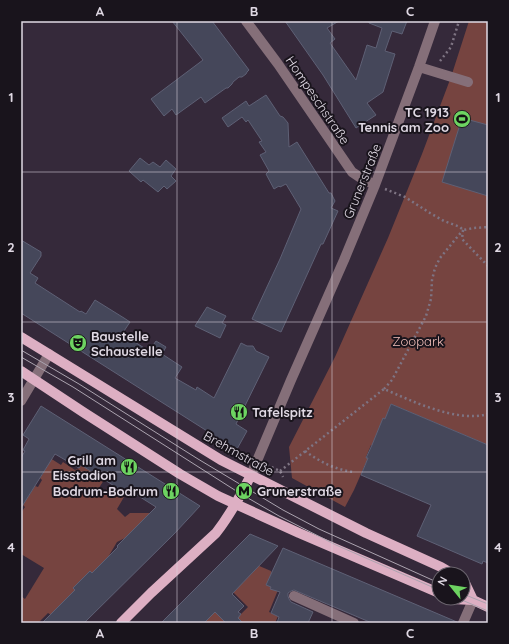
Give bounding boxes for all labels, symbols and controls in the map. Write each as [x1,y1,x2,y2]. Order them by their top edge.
text: A [96,3,105,19]
text: B [250,3,258,19]
text: C [406,3,414,19]
street label: Hompeschstraße [283,53,353,147]
text: 1 [8,89,14,105]
text: 1 [495,89,501,105]
place label: TC 1913 Tennis am Zoo [358,104,449,135]
sports icon: TC 1913 Tennis am Zoo [452,109,472,129]
street label: Grunerstraße [340,141,384,221]
text: 2 [7,239,15,255]
text: 2 [494,239,502,255]
place label: Baustelle Schaustelle [91,328,163,359]
theatre icon: Baustelle Schaustelle [68,333,88,353]
park label: Zoopark [392,333,444,349]
text: 3 [8,389,15,405]
text: 3 [495,389,502,405]
restaurant icon: Tafelspitz [229,402,249,422]
place label: Tafelspitz [252,404,313,420]
street label: Brehmstraße [201,427,277,479]
place label: Grill am Eisstadion [52,452,116,483]
restaurant icon: Grill am Eisstadion [119,457,139,477]
restaurant icon: Bodrum-Bodrum [161,481,181,501]
metro station icon: Grunerstraße [234,481,254,501]
place label: Bodrum-Bodrum [53,483,158,499]
place label: Grunerstraße [257,483,342,499]
text: 4 [7,539,15,555]
text: 4 [494,539,502,555]
north arrow [431,566,471,606]
text: N [434,574,450,588]
text: A [96,625,105,641]
text: B [250,625,258,641]
text: C [406,625,414,641]

